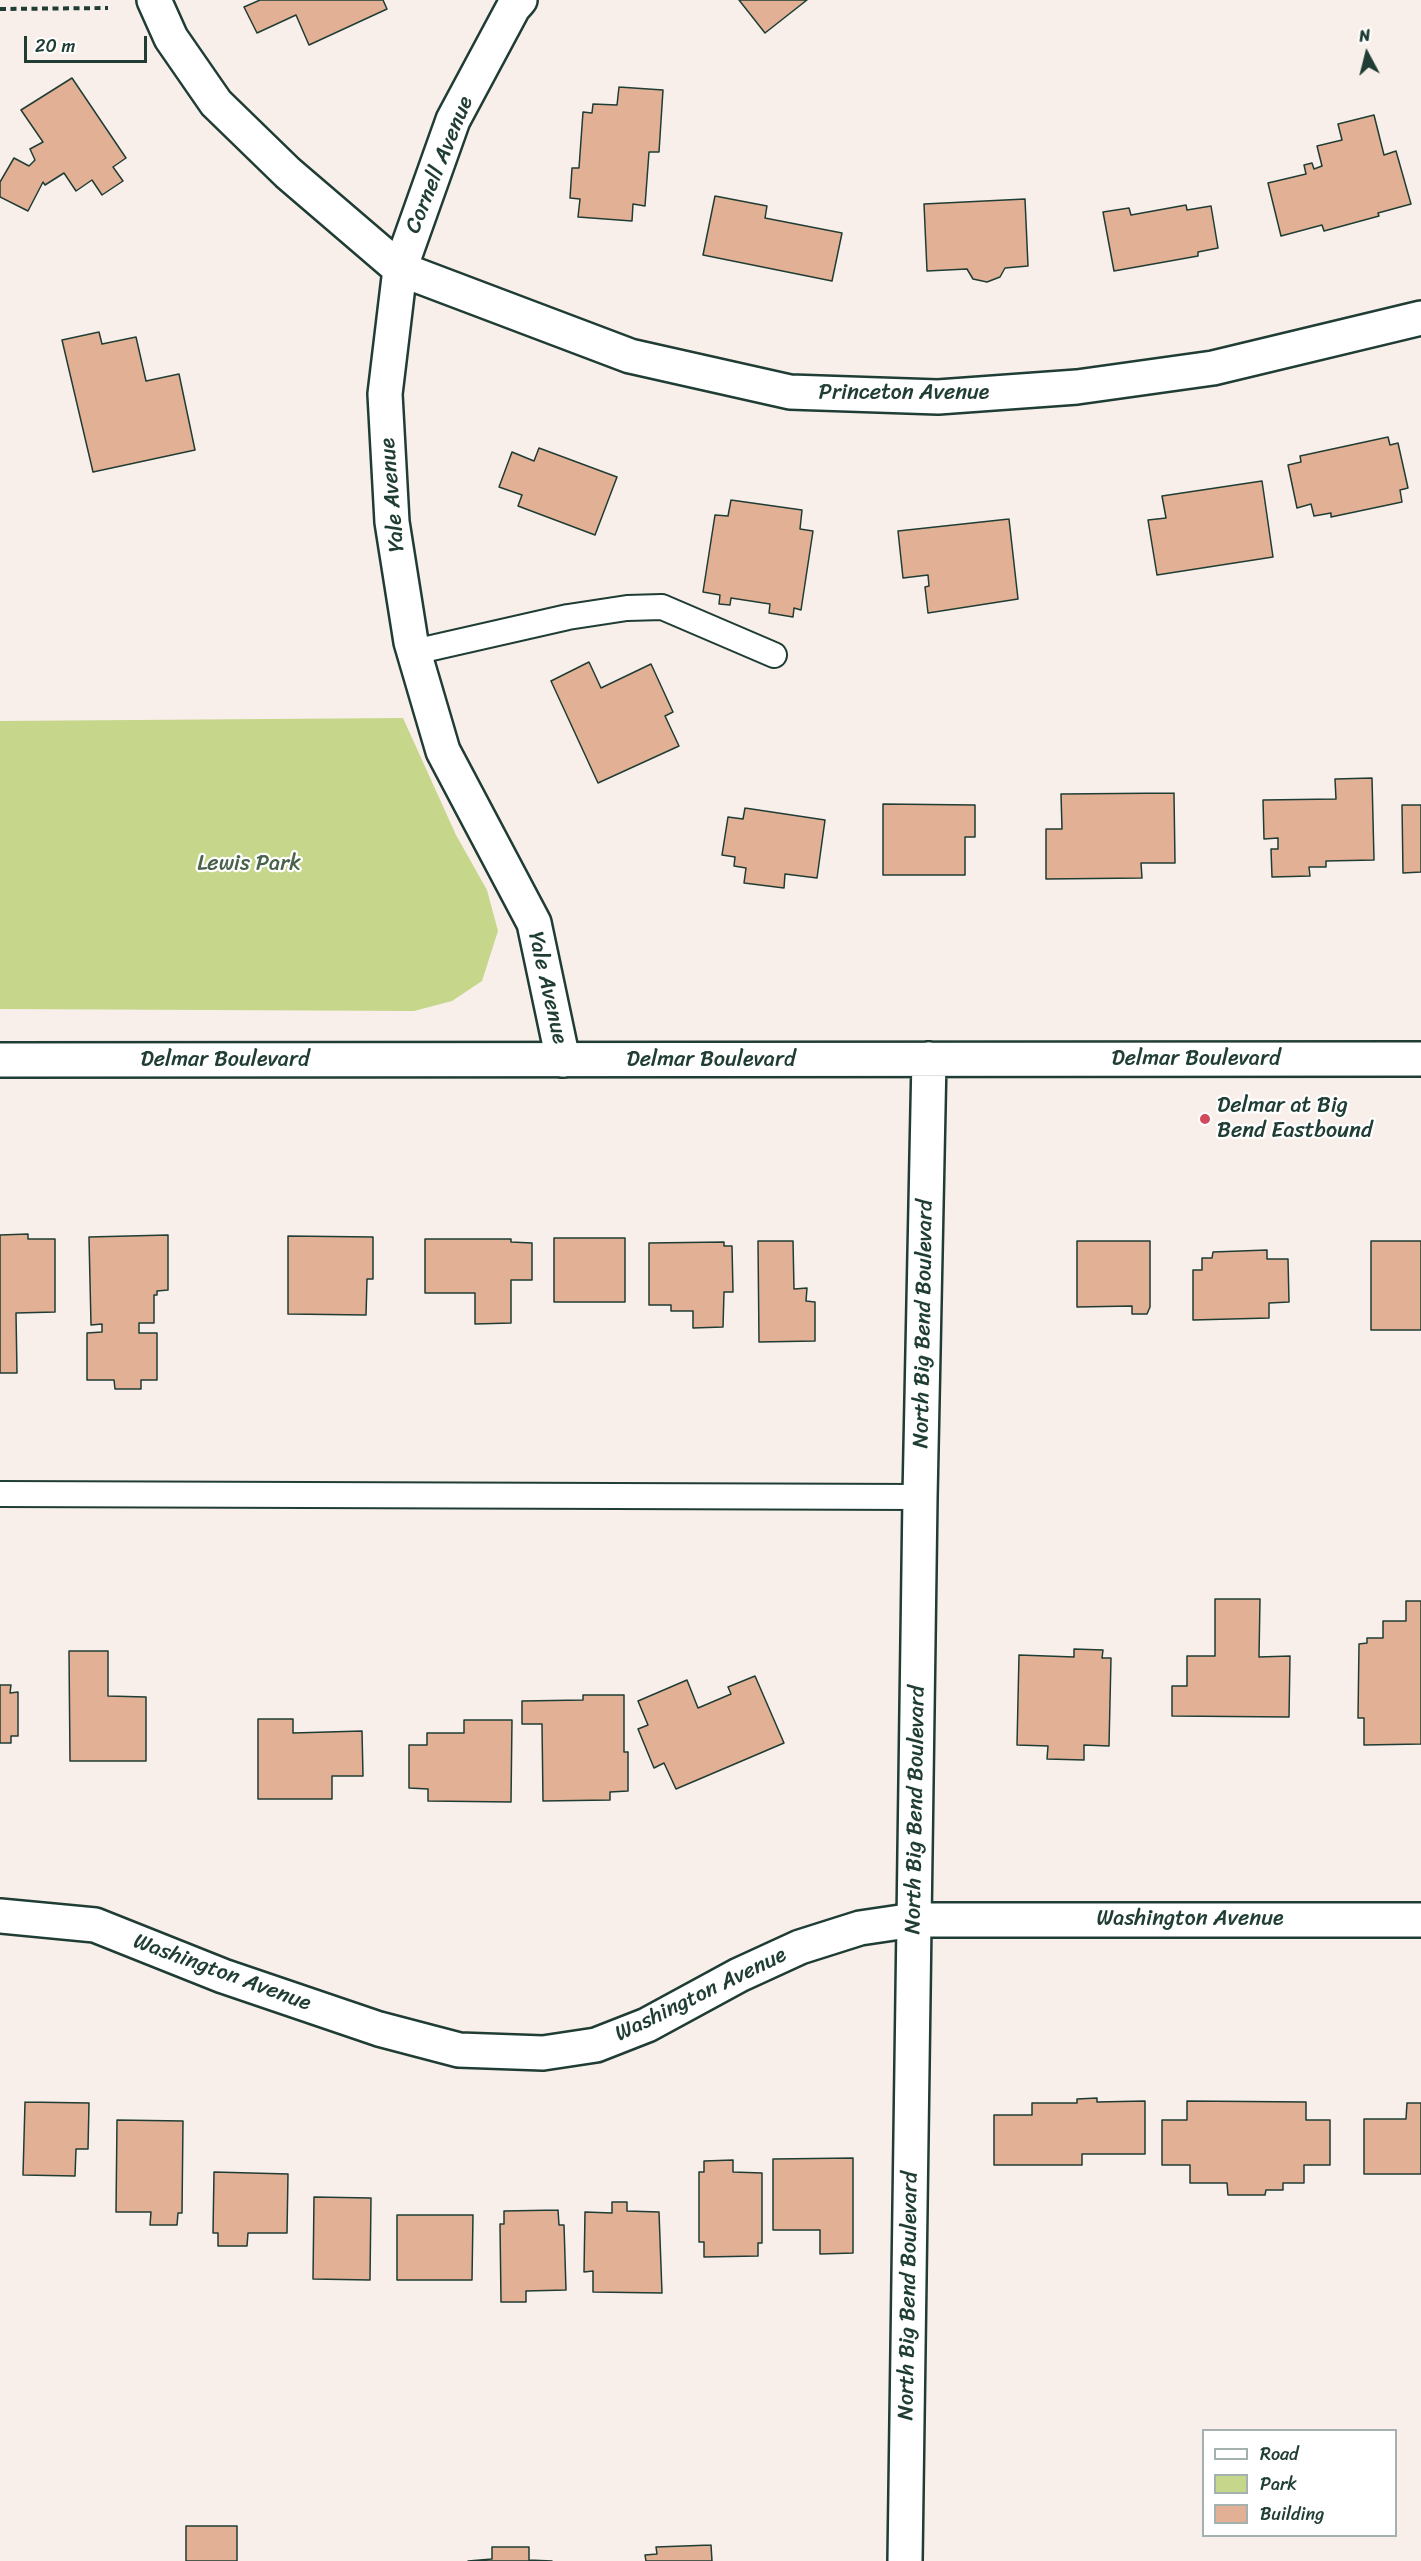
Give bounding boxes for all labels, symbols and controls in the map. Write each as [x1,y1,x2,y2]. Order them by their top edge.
text: N [1357,21,1372,51]
scale bar [27,24,150,62]
north arrow [1337,24,1397,84]
text: 20 m [35,30,75,62]
street label: Cornell Avenue [400,93,480,237]
street label: Princeton Avenue [819,380,989,406]
street label: Yale Avenue [375,437,411,553]
park label: Lewis Park [197,851,301,877]
street label: Yale Avenue [521,929,573,1047]
street label: Delmar Boulevard [1111,1046,1281,1072]
street label: Delmar Boulevard [140,1047,310,1073]
street label: Delmar Boulevard [626,1047,796,1073]
place label: Delmar at Big Bend Eastbound [1217,1093,1373,1144]
marker: Delmar at Big Bend Eastbound [1198,1112,1212,1126]
street label: North Big Bend Boulevard [909,1199,939,1449]
street label: North Big Bend Boulevard [901,1685,931,1935]
street label: Washington Avenue [1096,1906,1284,1932]
street label: Washington Avenue [130,1929,314,2017]
street label: Washington Avenue [611,1942,791,2048]
street label: North Big Bend Boulevard [894,2171,924,2421]
legend [1202,2429,1397,2537]
text: Road [1260,2438,1299,2470]
text: Park [1260,2468,1297,2500]
text: Building [1260,2498,1324,2530]

